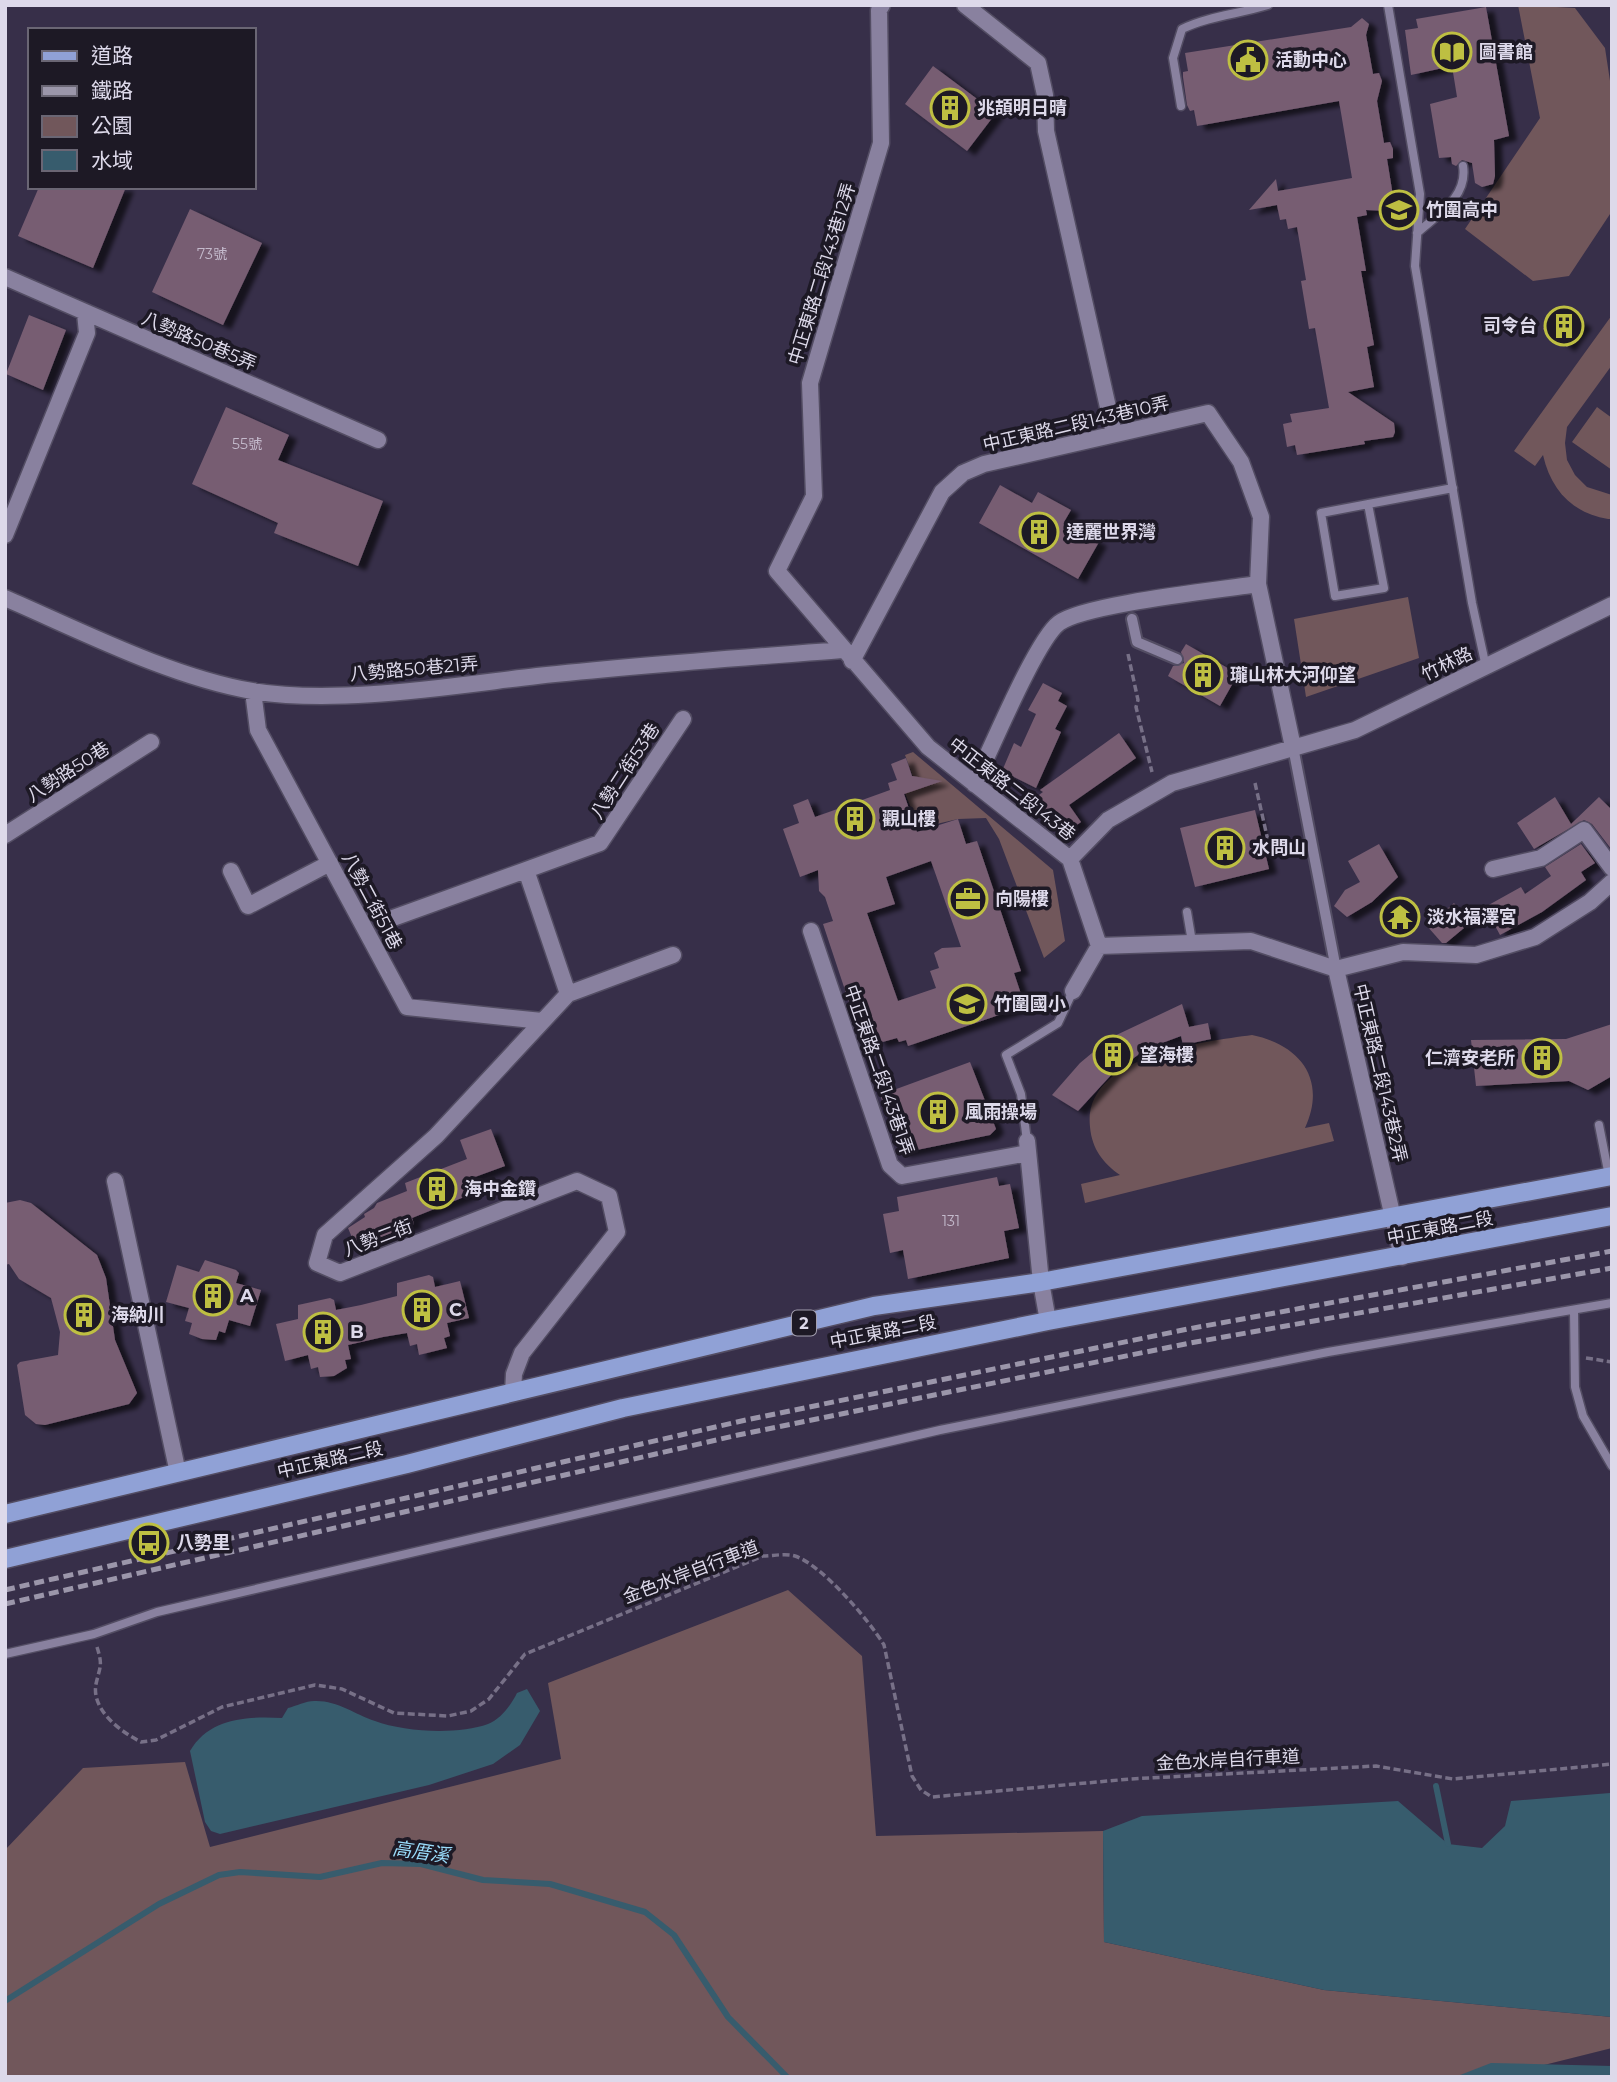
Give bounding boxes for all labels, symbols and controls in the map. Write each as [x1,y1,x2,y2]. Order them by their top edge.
legend [28,28,256,189]
library icon: 圖書館 [1431,31,1473,73]
public building icon: 活動中心 [1227,39,1269,81]
place label: 圖書館 [1479,41,1533,63]
text: 道路 [91,43,133,68]
place label: 活動中心 [1275,49,1347,71]
text: 鐵路 [91,78,133,103]
building icon: 兆頡明日晴 [929,87,971,129]
place label: 兆頡明日晴 [977,97,1067,119]
text: 公園 [91,113,133,138]
text: 水域 [91,148,133,173]
street label: 中正東路二段143巷12弄 [784,180,860,368]
school or university icon: 竹圍高中 [1378,189,1420,231]
place label: 竹圍高中 [1426,199,1498,221]
house number: 73號 [197,245,227,263]
building icon: 司令台 [1543,305,1585,347]
street label: 八勢路50巷5弄 [138,307,260,375]
place label: 司令台 [1483,315,1537,337]
street label: 中正東路二段143巷10弄 [981,392,1171,456]
house number: 55號 [232,435,262,453]
building icon: 達麗世界灣 [1018,511,1060,553]
place label: 達麗世界灣 [1066,521,1156,543]
street label: 竹林路 [1418,642,1476,686]
street label: 八勢路50巷21弄 [349,652,479,686]
building icon: 瓏山林大河仰望 [1182,654,1224,696]
place label: 瓏山林大河仰望 [1230,664,1356,686]
street label: 八勢二街53巷 [586,719,664,823]
street label: 中正東路二段143巷 [944,733,1080,845]
street label: 八勢路50巷 [23,737,113,807]
building icon: 觀山樓 [834,798,876,840]
place label: 觀山樓 [882,808,936,830]
building icon: 水問山 [1204,827,1246,869]
place label: 水問山 [1252,837,1306,859]
street label: 八勢二街51巷 [337,849,407,953]
office icon: 向陽樓 [947,878,989,920]
place label: 向陽樓 [995,888,1049,910]
temple icon: 淡水福澤宮 [1379,896,1421,938]
place label: 淡水福澤宮 [1427,906,1517,928]
street label: 中正東路二段143巷1弄 [839,982,919,1158]
street label: 中正東路二段143巷2弄 [1349,982,1411,1164]
school or university icon: 竹圍國小 [946,983,988,1025]
place label: 竹圍國小 [994,993,1066,1015]
building icon: 望海樓 [1092,1034,1134,1076]
building icon: 仁濟安老所 [1521,1037,1563,1079]
place label: 望海樓 [1140,1044,1194,1066]
place label: 仁濟安老所 [1425,1047,1515,1069]
building icon: 風雨操場 [917,1091,959,1133]
place label: 風雨操場 [965,1101,1037,1123]
building icon: 海中金鑽 [416,1168,458,1210]
place label: 海中金鑽 [464,1178,536,1200]
street label: 中正東路二段 [1385,1207,1495,1249]
house number: 131 [942,1212,960,1230]
street label: 八勢二街 [340,1215,416,1261]
building icon: A [192,1275,234,1317]
place label: A [239,1285,254,1307]
building icon: C [401,1289,443,1331]
building icon: 海納川 [63,1294,105,1336]
place label: C [449,1299,462,1321]
place label: 海納川 [111,1304,165,1326]
road number: 2 [792,1310,816,1336]
building icon: B [302,1311,344,1353]
street label: 中正東路二段 [828,1311,938,1353]
place label: B [350,1321,364,1343]
street label: 中正東路二段 [275,1437,385,1483]
bus stop icon: 八勢里 [128,1522,170,1564]
place label: 八勢里 [176,1532,230,1554]
street label: 金色水岸自行車道 [620,1536,762,1608]
street label: 金色水岸自行車道 [1156,1745,1300,1775]
water label: 高厝溪 [391,1837,454,1868]

